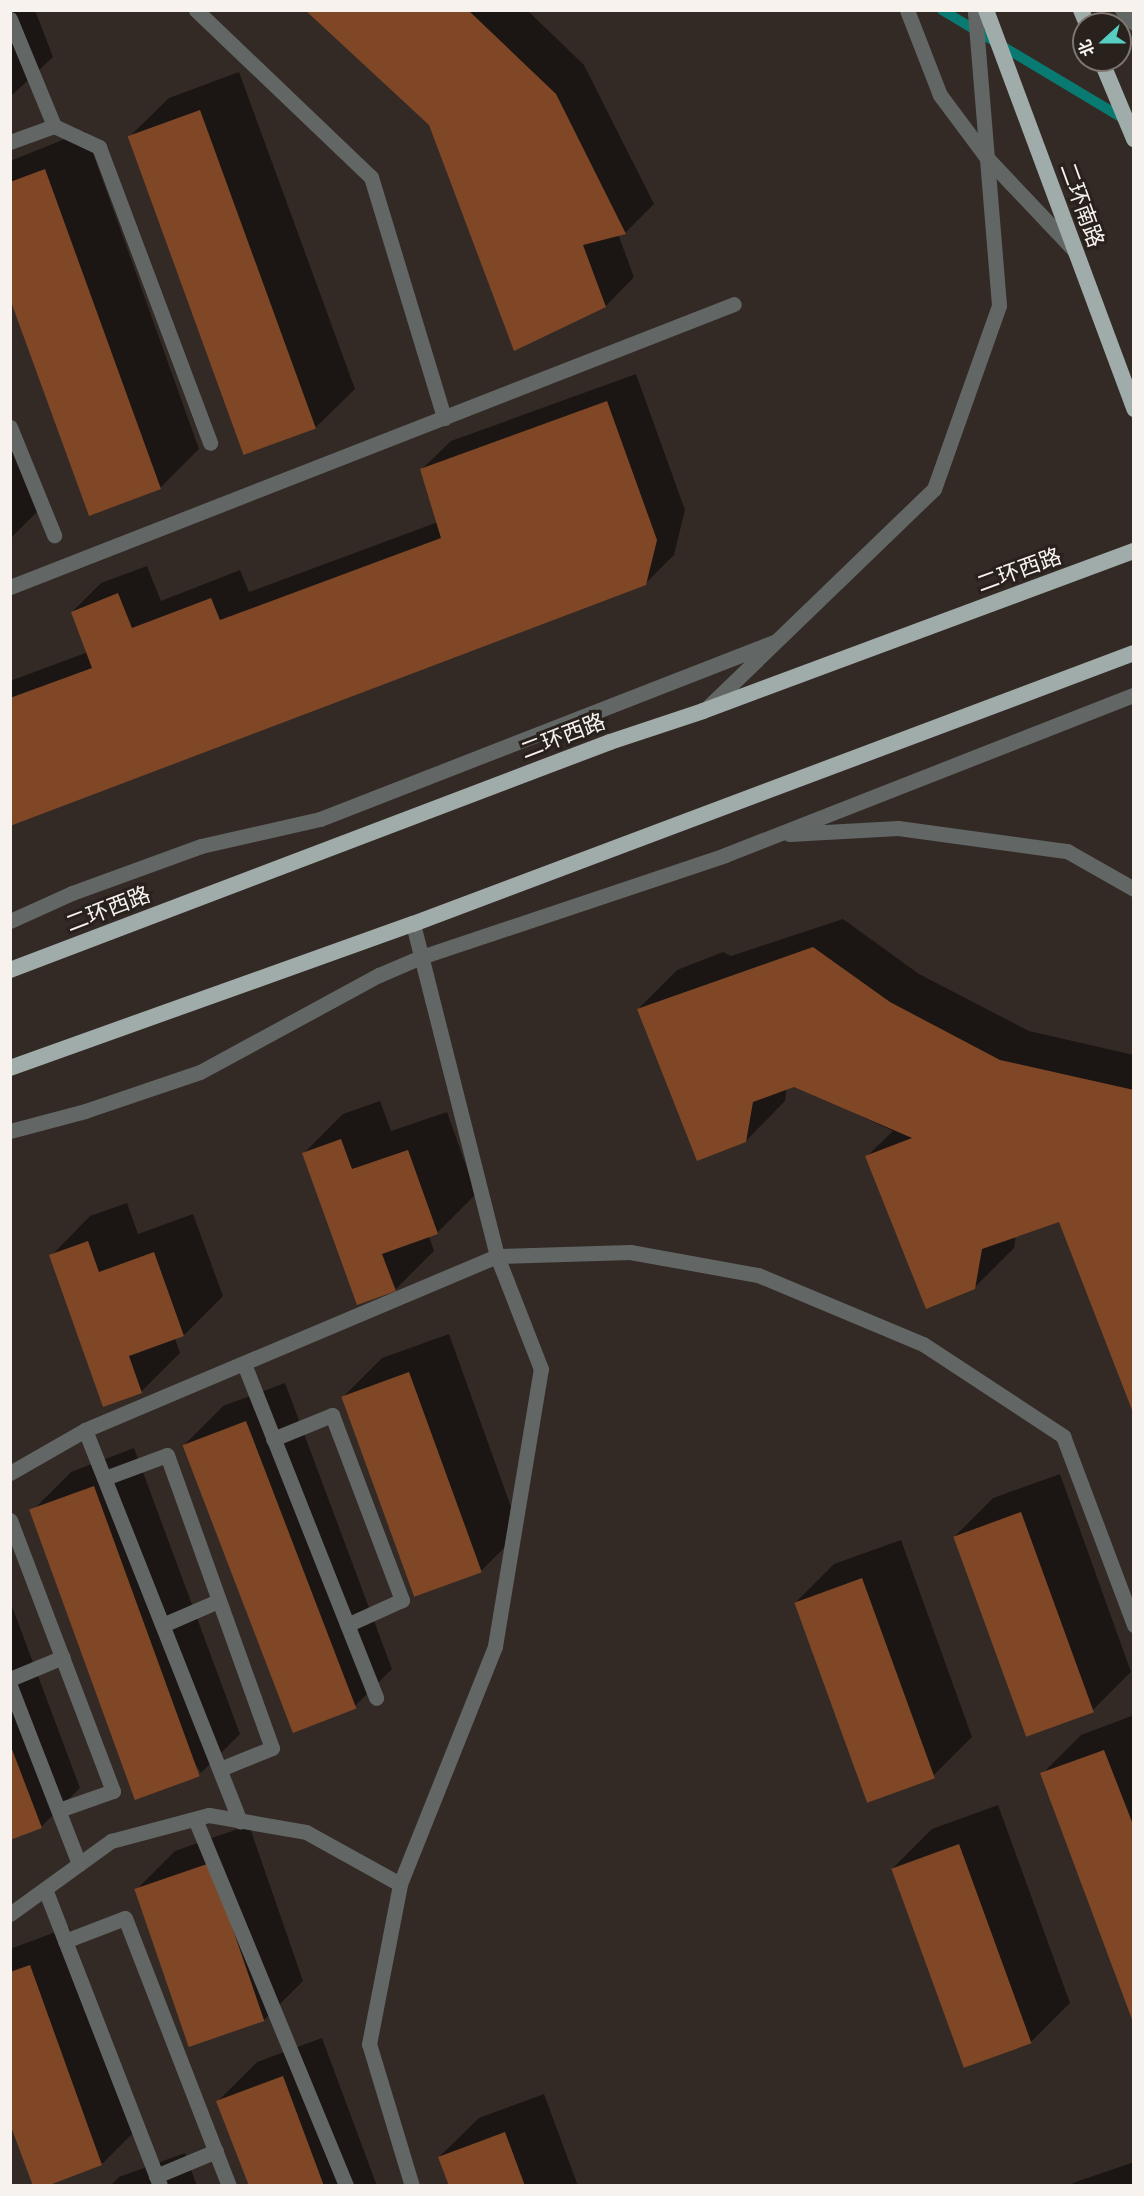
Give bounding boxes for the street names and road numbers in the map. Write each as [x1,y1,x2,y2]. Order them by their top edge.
street label: 二环南路 [1055,159,1109,251]
street label: 二环西路 [973,543,1065,597]
street label: 二环西路 [517,708,609,764]
street label: 二环西路 [62,881,154,937]

